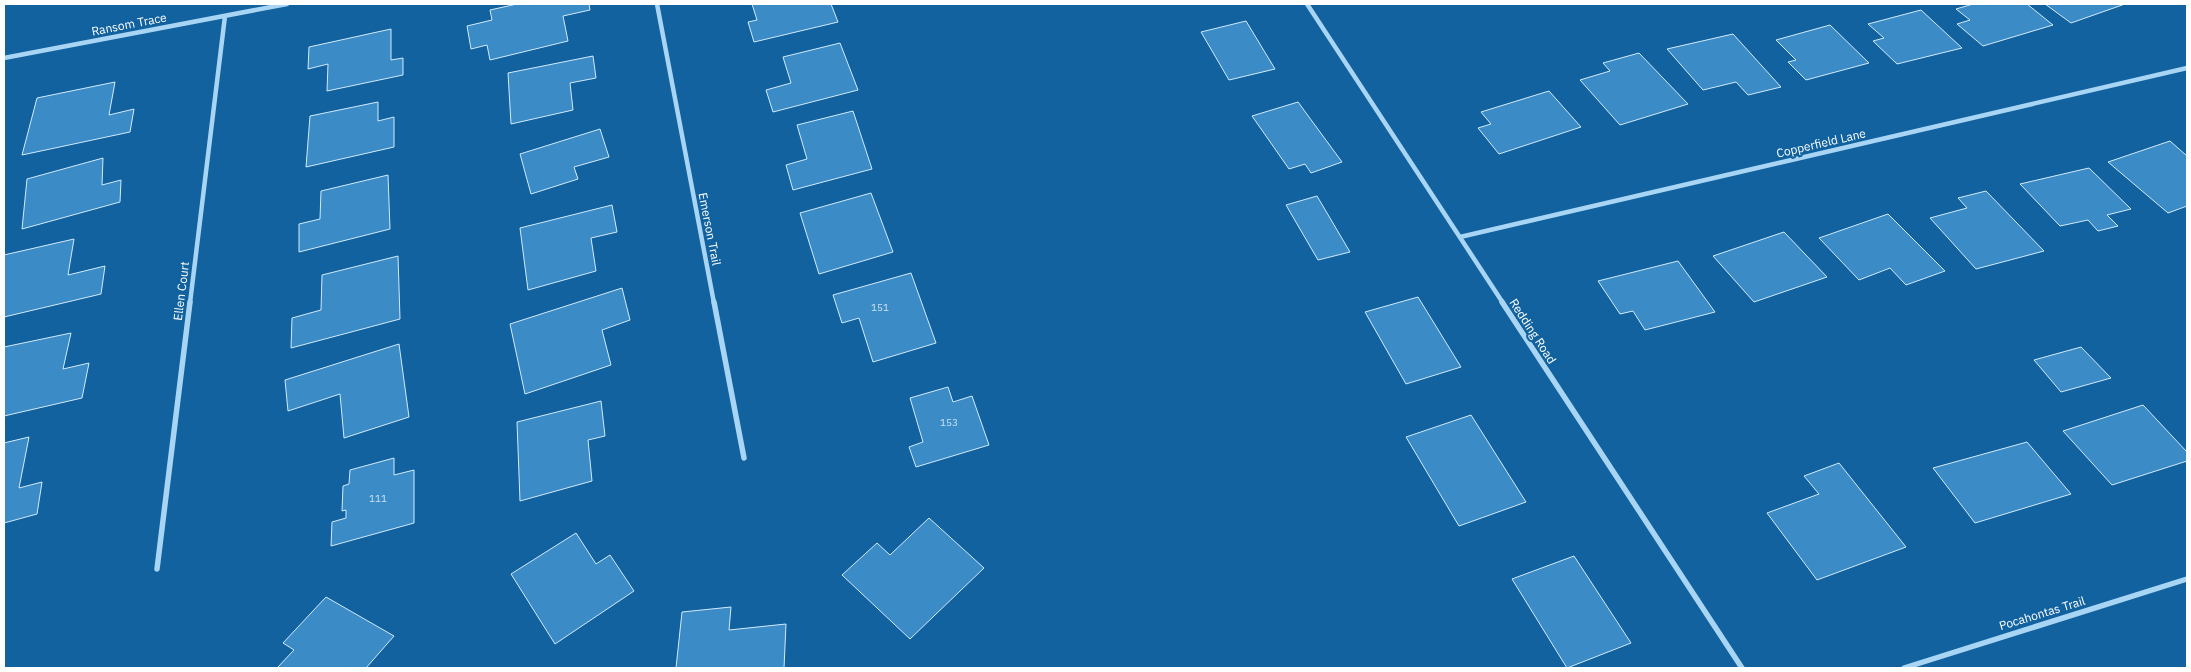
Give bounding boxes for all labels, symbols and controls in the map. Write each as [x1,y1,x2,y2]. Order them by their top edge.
street label: Ransom Trace [90,9,168,39]
street label: Copperfield Lane [1775,125,1868,161]
street label: Emerson Trail [696,191,724,267]
street label: Ellen Court [170,261,192,321]
street label: Redding Road [1506,296,1560,366]
house number: 151 [871,301,889,314]
house number: 153 [940,416,958,429]
house number: 111 [369,492,387,505]
street label: Pocahontas Trail [1997,593,2087,633]

